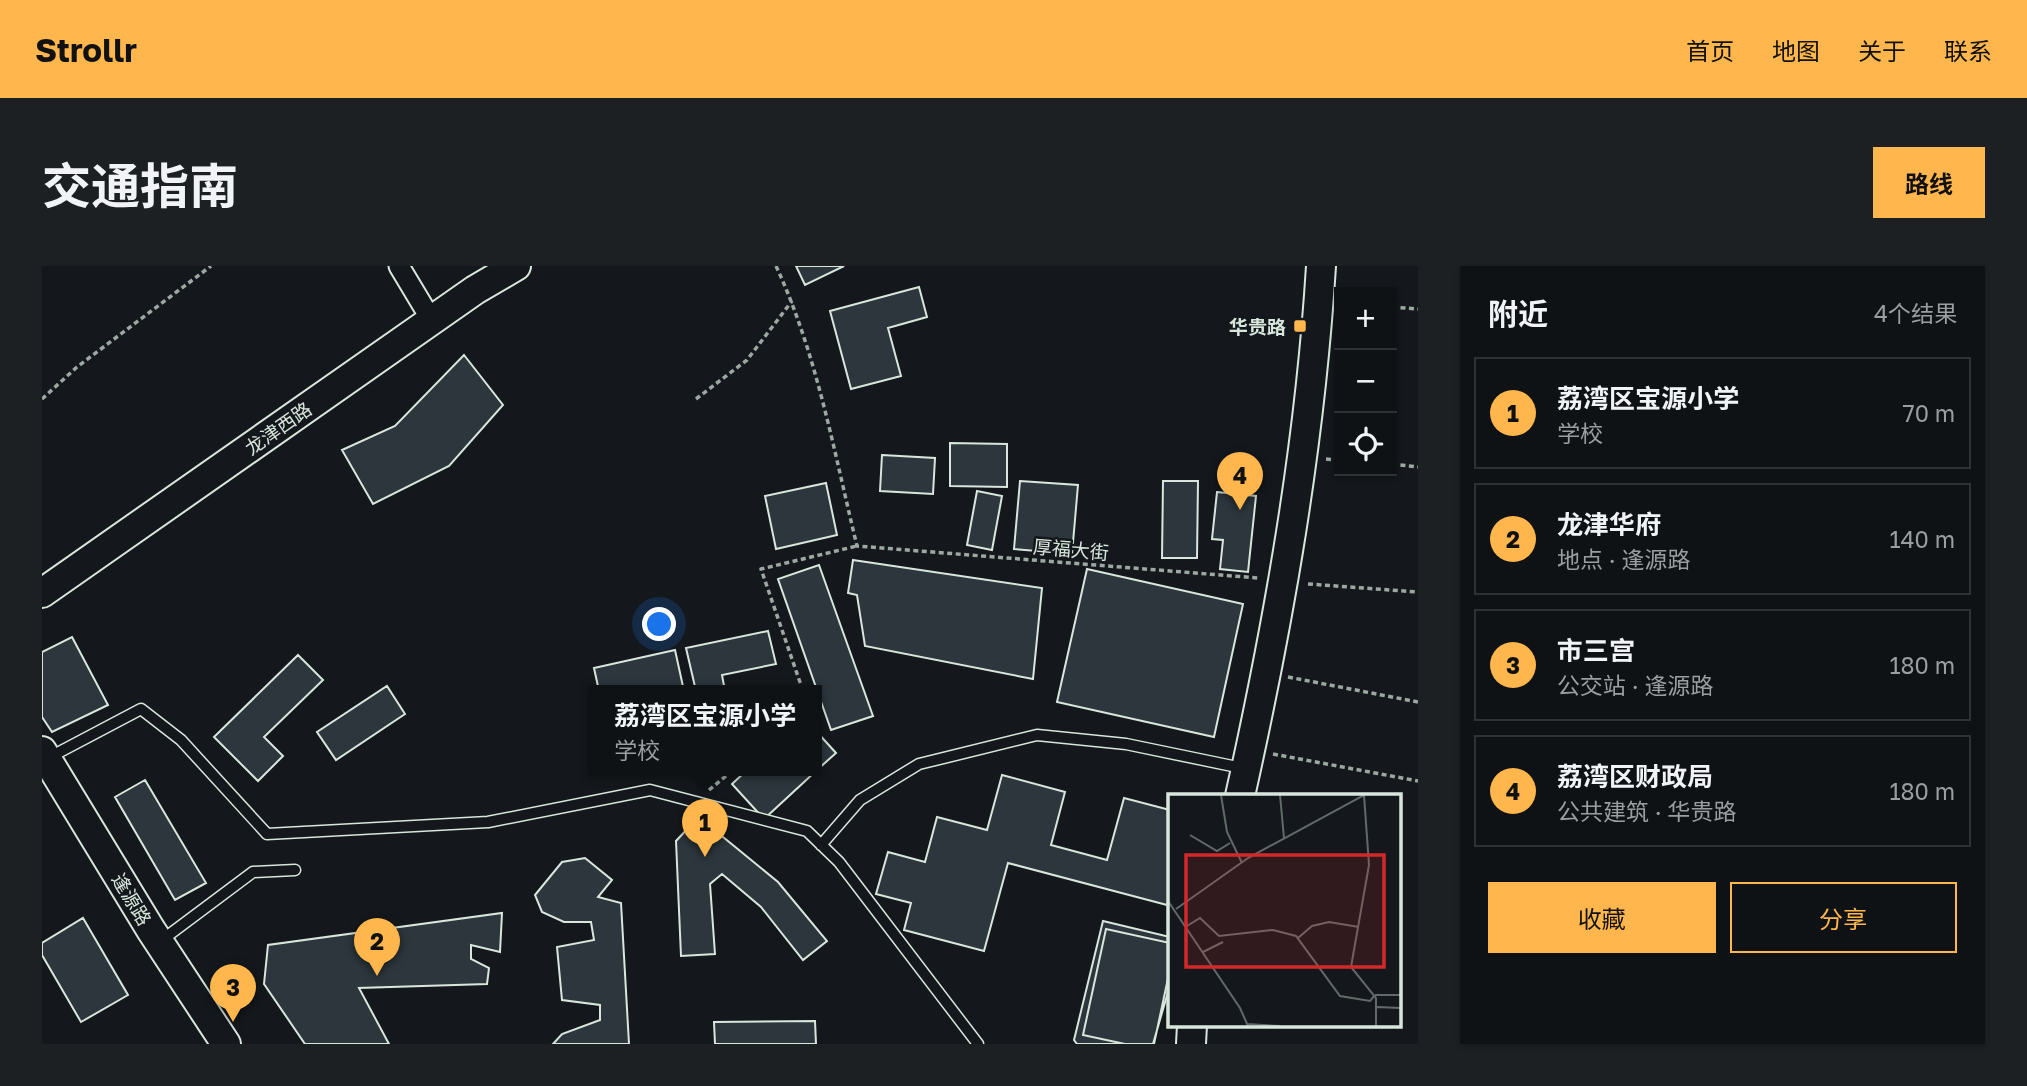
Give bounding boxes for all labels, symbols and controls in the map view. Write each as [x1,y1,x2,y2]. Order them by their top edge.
text: Strollr [35,30,137,69]
text: 首页 [1686,36,1734,65]
text: 地图 [1772,36,1820,65]
text: 关于 [1858,36,1906,65]
text: 联系 [1944,36,1992,65]
button: 路线 [1873,147,1985,218]
text: 交通指南 [42,156,238,215]
map controls [1334,287,1397,476]
button: + [1334,287,1397,350]
text: 附近 [1488,296,1548,332]
text: 4个结果 [1874,299,1957,327]
place label: 华贵路 [1229,315,1286,338]
marker: 华贵路 [1292,318,1308,334]
button: − [1334,350,1397,413]
text: 荔湾区宝源小学 [1557,383,1739,414]
street label: 龙津西路 [240,397,316,459]
text: 1 [1507,399,1519,427]
text: 70 m [1902,399,1955,427]
button: locate [1334,413,1397,476]
text: 学校 [1557,419,1603,447]
pin: 4 [1217,452,1263,510]
text: 龙津华府 [1557,509,1661,540]
text: 2 [1506,525,1520,553]
text: 140 m [1889,525,1955,553]
street label: 厚福大街 [1032,534,1110,564]
text: 地点 · 逢源路 [1557,545,1690,573]
your location [642,607,676,641]
text: 市三宫 [1557,635,1635,666]
text: 3 [1506,651,1520,679]
text: 180 m [1889,651,1955,679]
text: 公交站 · 逢源路 [1557,671,1713,699]
popup [588,685,822,776]
text: 荔湾区宝源小学 [614,700,796,731]
text: 学校 [614,736,660,764]
text: 荔湾区财政局 [1557,761,1713,792]
text: 4 [1506,777,1520,805]
text: 180 m [1889,777,1955,805]
inset map [1168,794,1400,1026]
text: 公共建筑 · 华贵路 [1557,797,1736,825]
pin: 1 [682,799,728,857]
street label: 逢源路 [107,869,157,929]
button: 收藏 [1488,882,1716,953]
button: 分享 [1730,882,1957,953]
pin: 2 [354,918,400,976]
pin: 3 [210,964,256,1022]

